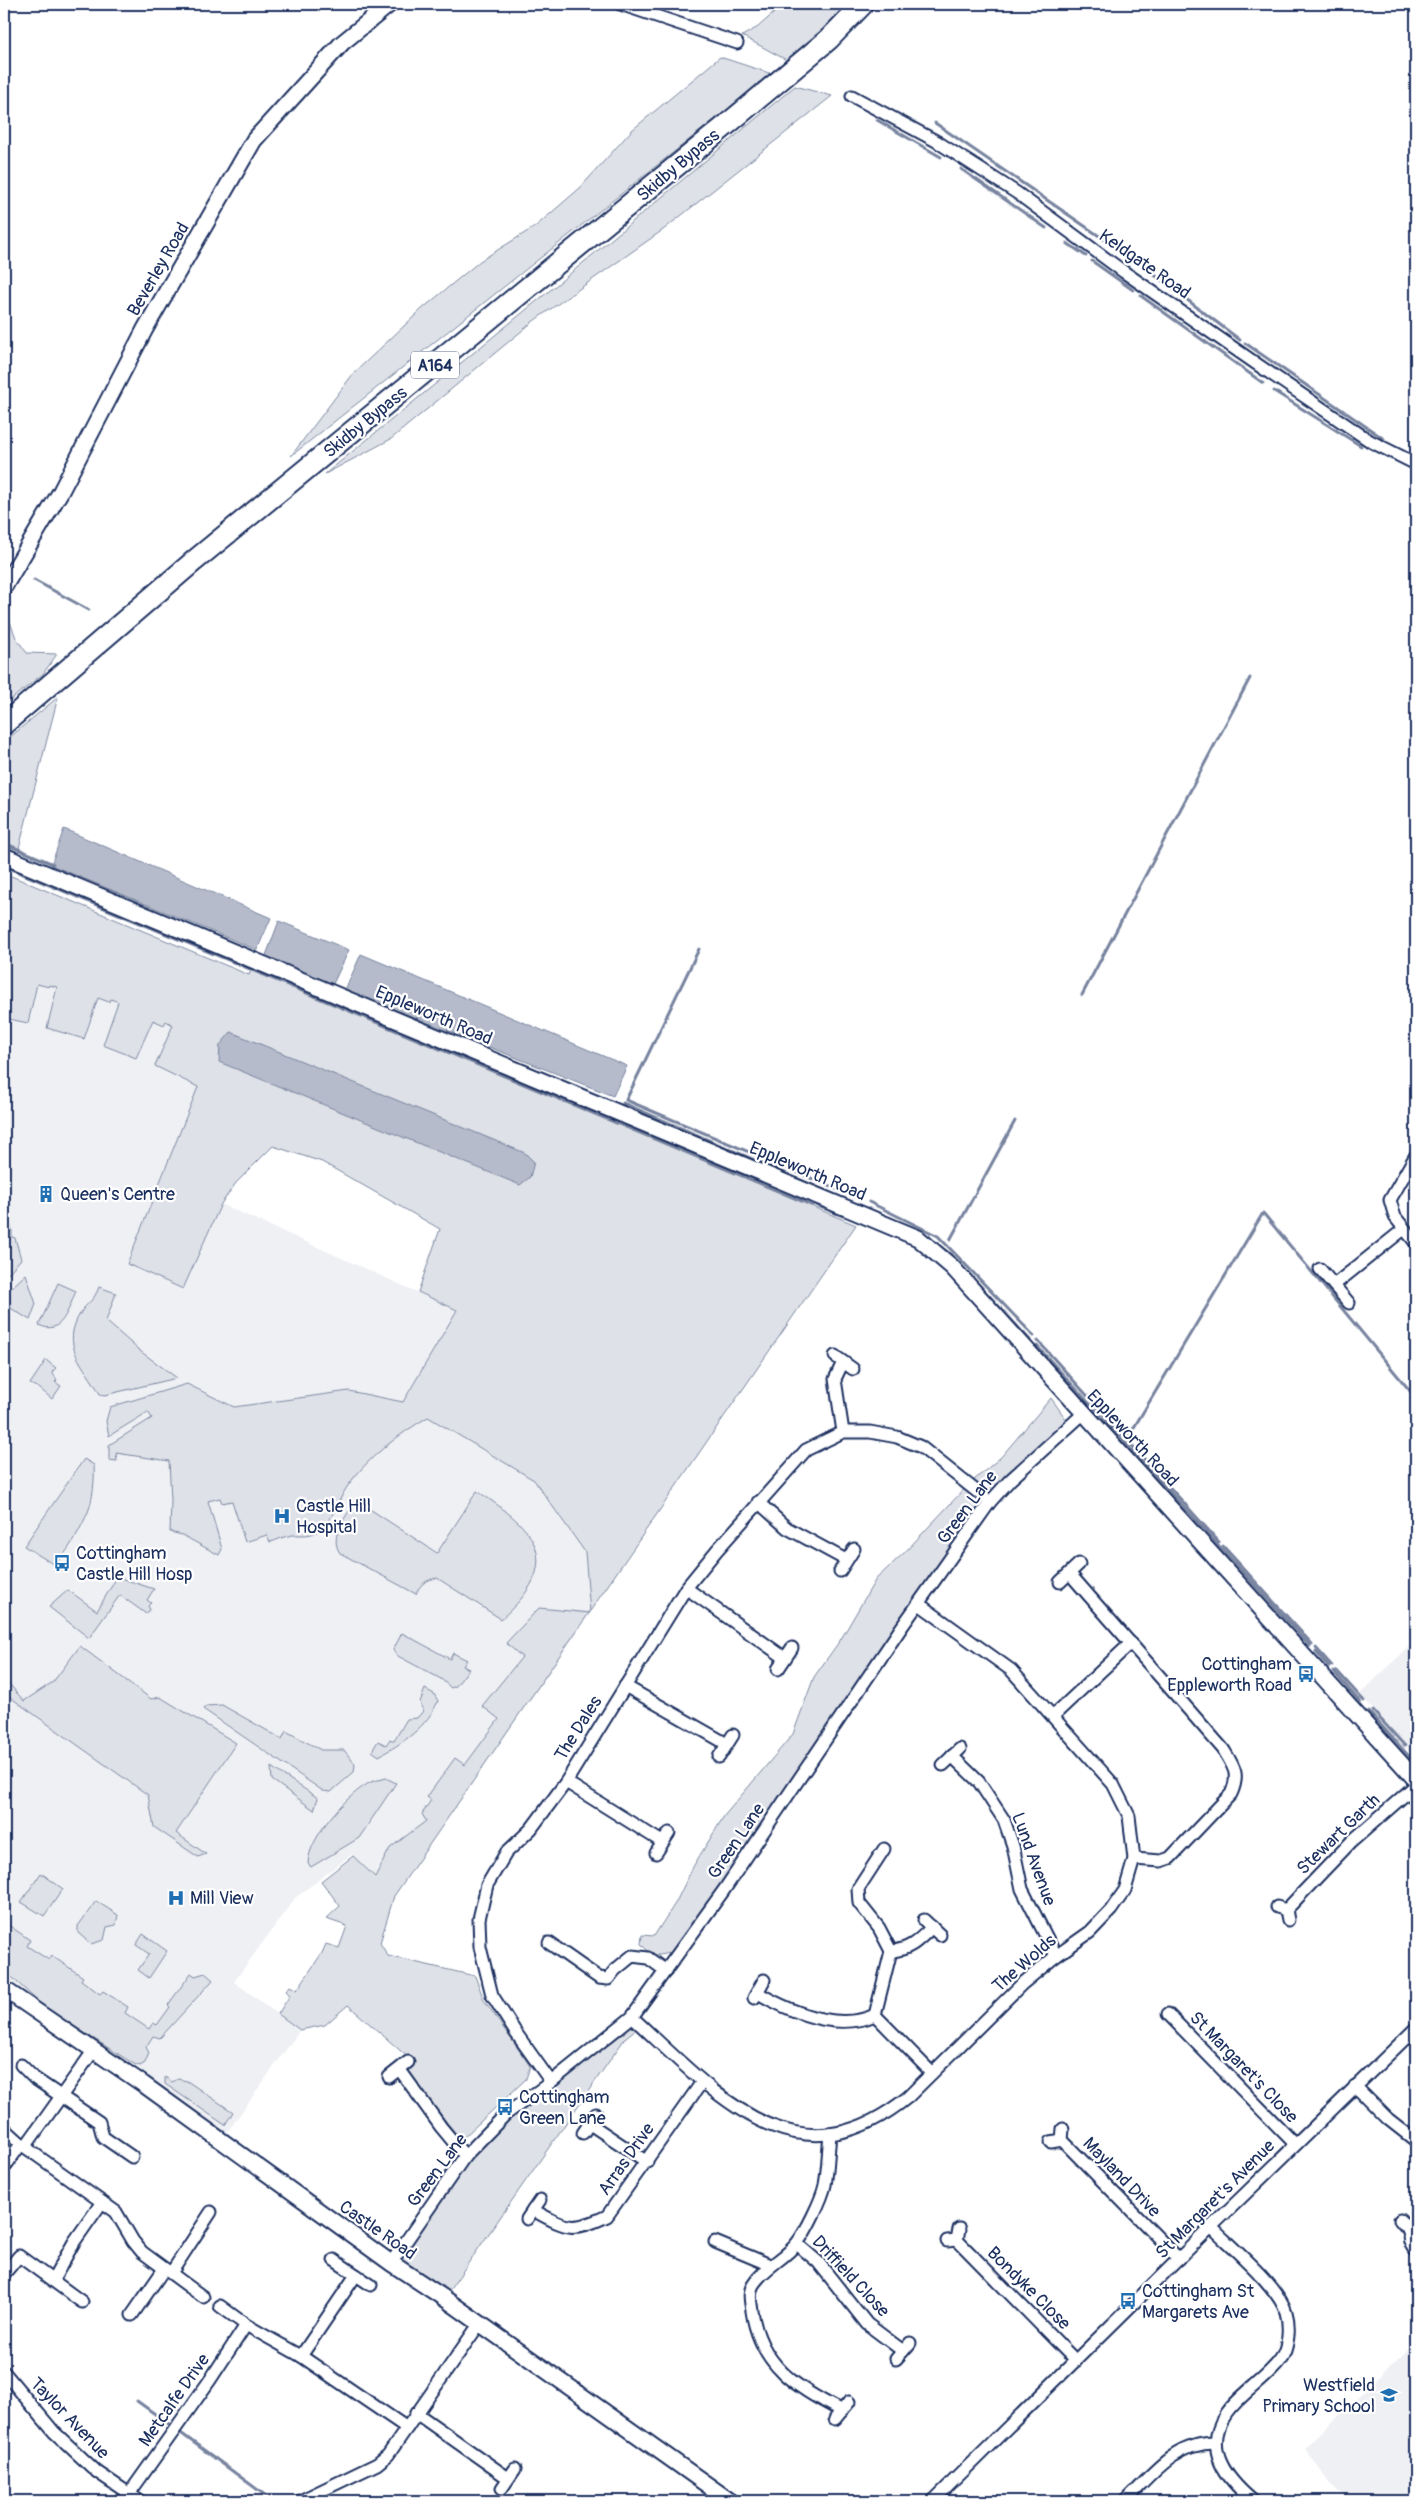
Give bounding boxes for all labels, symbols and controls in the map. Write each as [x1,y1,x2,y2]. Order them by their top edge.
street label: Skidby Bypass [632,124,725,207]
street label: Beverley Road [122,218,195,320]
street label: Keldgate Road [1094,224,1195,304]
road number: A164 [411,352,459,378]
street label: Skidby Bypass [319,382,412,463]
street label: Eppleworth Road [372,981,496,1050]
street label: Eppleworth Road [746,1137,870,1206]
place label: Queen's Centre [60,1183,175,1206]
building icon: Queen's Centre [36,1184,56,1204]
street label: Eppleworth Road [1082,1385,1184,1492]
street label: Green Lane [932,1466,1003,1549]
place label: Castle Hill Hospital [296,1495,371,1539]
hospital icon: Castle Hill Hospital [272,1506,292,1526]
place label: Cottingham Castle Hill Hosp [76,1542,193,1586]
bus stop icon: Cottingham Castle Hill Hosp [52,1553,72,1573]
place label: Cottingham Eppleworth Road [1167,1653,1292,1697]
bus stop icon: Cottingham Eppleworth Road [1296,1664,1316,1684]
street label: The Dales [550,1692,607,1765]
street label: Stewart Garth [1292,1789,1385,1880]
street label: Green Lane [703,1799,770,1884]
street label: Lund Avenue [1006,1809,1061,1909]
place label: Mill View [190,1887,254,1910]
hospital icon: Mill View [166,1888,186,1908]
street label: The Wolds [988,1929,1061,1997]
street label: St Margaret's Close [1184,2007,1303,2128]
place label: Cottingham Green Lane [519,2086,610,2130]
bus stop icon: Cottingham Green Lane [495,2097,515,2117]
street label: Arras Drive [593,2118,660,2200]
street label: Green Lane [402,2129,473,2212]
street label: Mayland Drive [1078,2132,1166,2222]
street label: St Margaret's Avenue [1151,2135,1280,2264]
street label: Castle Road [335,2195,421,2265]
street label: Driffield Close [807,2231,895,2322]
street label: Bondyke Close [982,2242,1075,2335]
place label: Cottingham St Margarets Ave [1142,2280,1255,2324]
bus stop icon: Cottingham St Margarets Ave [1118,2291,1138,2311]
street label: Metcalfe Drive [134,2349,215,2451]
street label: Taylor Avenue [25,2373,114,2464]
place label: Westfield Primary School [1262,2374,1375,2418]
school or university icon: Westfield Primary School [1379,2385,1399,2405]

